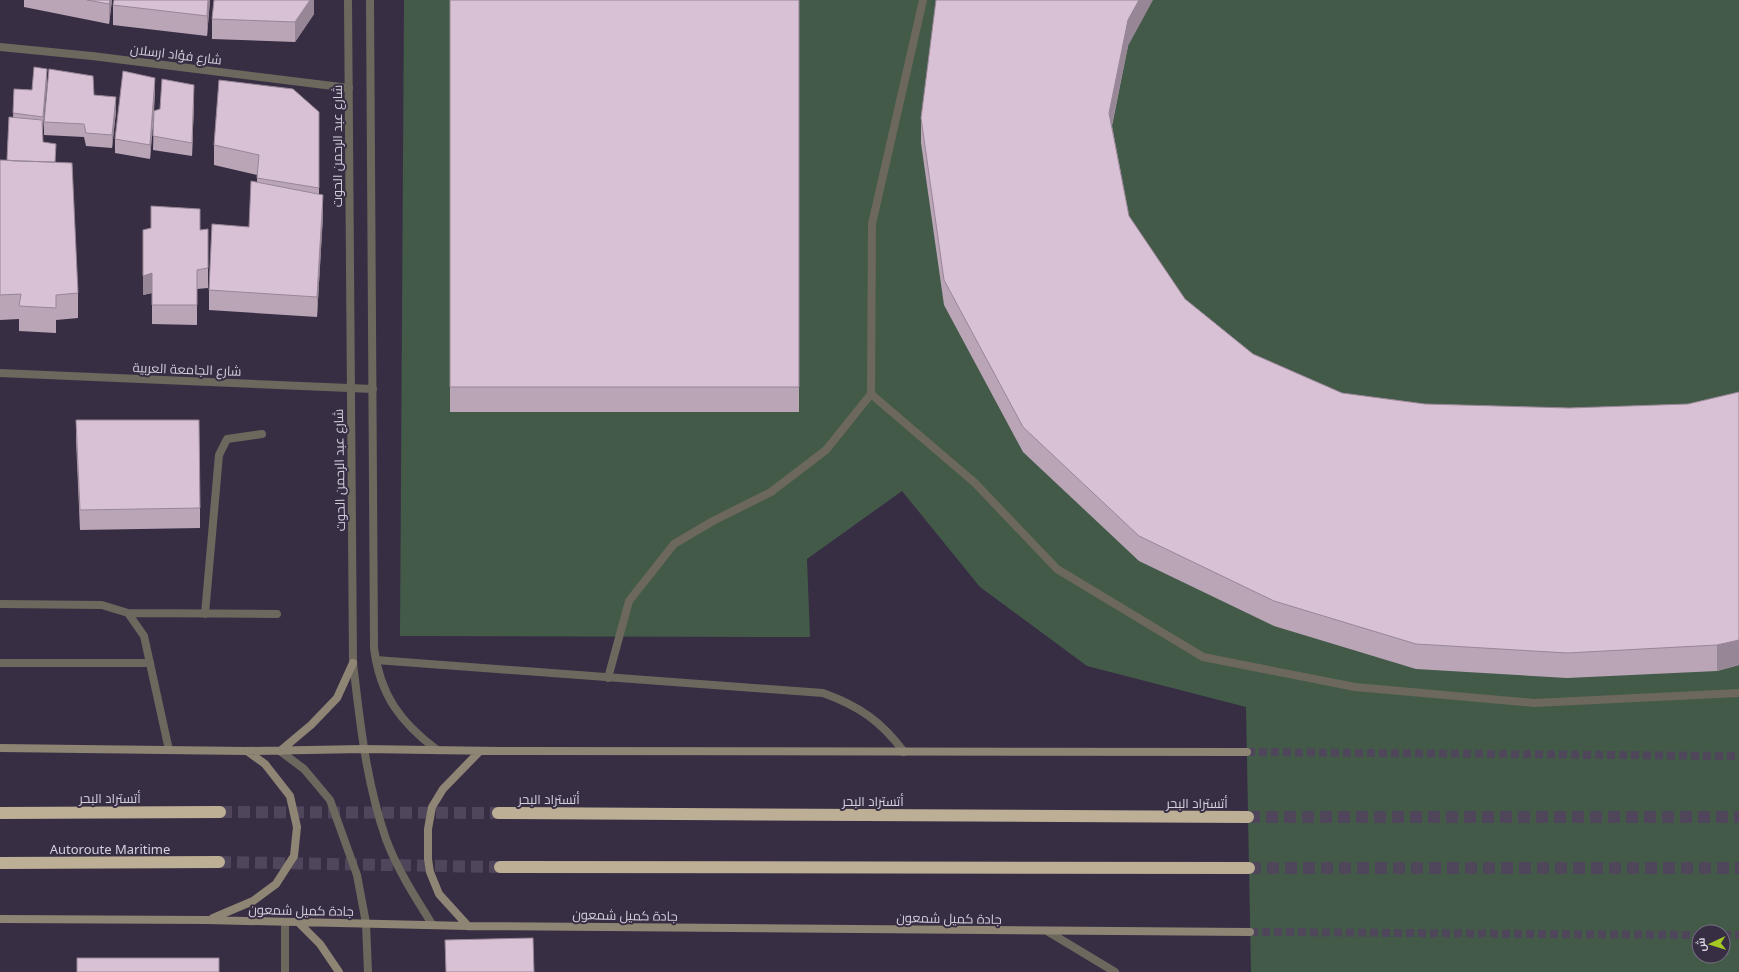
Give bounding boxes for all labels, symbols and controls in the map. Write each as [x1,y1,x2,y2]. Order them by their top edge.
street label: شارع فؤاد ارسلان [129,39,223,69]
street label: شارع عبد الرحمن الحوت [328,85,346,207]
street label: شارع الجامعة العربية [132,358,242,380]
street label: شارع عبد الرحمن الحوت [329,409,349,531]
street label: أتستراد البحر [78,789,141,807]
street label: أتستراد البحر [517,790,580,808]
street label: أتستراد البحر [841,792,904,810]
street label: أتستراد البحر [1165,794,1228,812]
street label: Autoroute Maritime [50,840,170,858]
street label: جادة كميل شمعون [248,900,354,920]
street label: جادة كميل شمعون [572,905,678,925]
street label: جادة كميل شمعون [896,908,1002,928]
north arrow [1691,924,1731,964]
text: ش [1693,937,1708,952]

